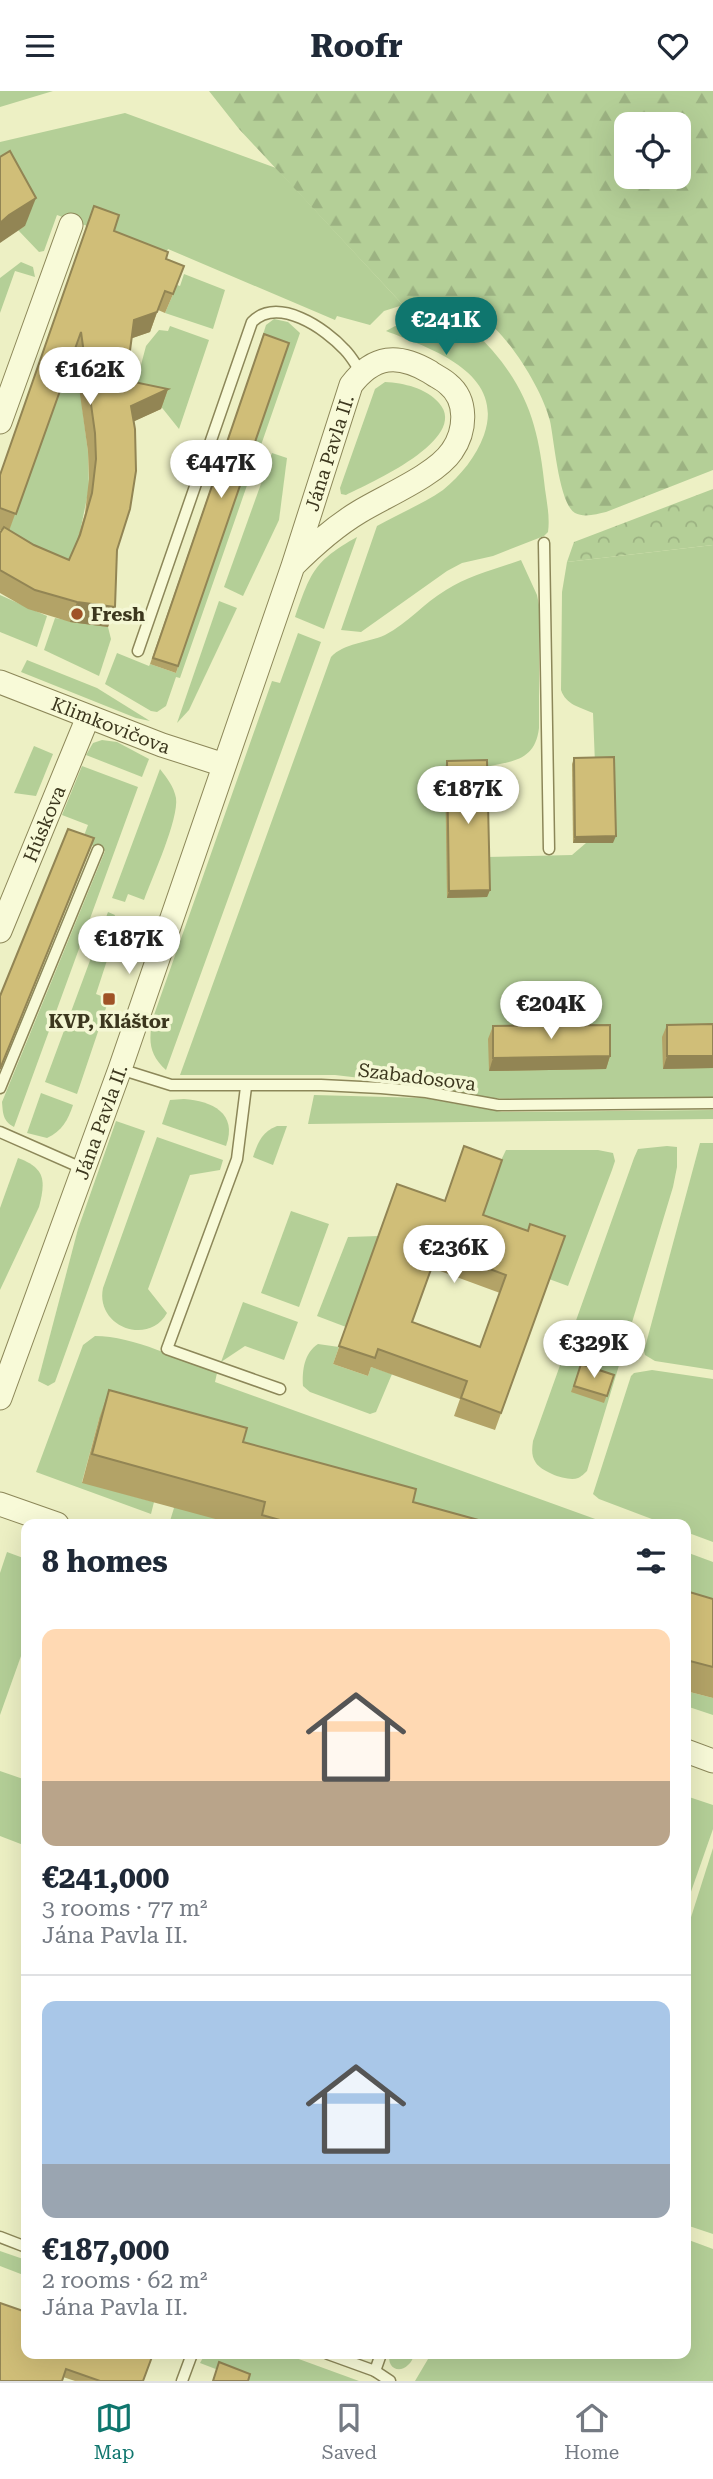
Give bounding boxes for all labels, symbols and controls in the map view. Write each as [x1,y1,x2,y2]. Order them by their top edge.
icon: menu [21,27,59,65]
text: Roofr [310,27,403,65]
icon: heart [654,27,692,65]
map controls [614,112,691,189]
button: locate [614,112,691,189]
pin: €241K [397,297,495,357]
text: €241K [411,306,481,333]
pin: €162K [41,347,139,407]
text: €162K [55,356,125,383]
street label: Jána Pavla II. [300,392,359,514]
pin: €447K [172,441,270,500]
text: €447K [186,449,256,476]
place label: Fresh [91,603,145,626]
marker: Fresh [69,606,85,622]
street label: Klimkovičova [48,692,174,759]
pin: €187K [419,767,517,826]
text: €187K [433,775,503,802]
street label: Húskova [18,782,70,865]
pin: €187K [80,917,178,976]
text: €187K [94,925,164,952]
pin: €204K [502,981,600,1041]
text: €204K [516,990,586,1017]
marker: KVP, Kláštor [101,991,117,1007]
place label: KVP, Kláštor [48,1010,170,1033]
street label: Szabadosova [357,1058,478,1096]
street label: Jána Pavla II. [69,1061,132,1182]
pin: €236K [405,1225,503,1285]
text: €236K [419,1234,489,1261]
pin: €329K [545,1321,643,1380]
text: €329K [559,1329,629,1356]
icon: filters [632,1542,670,1580]
text: 8 homes [42,1544,168,1579]
icon: home [293,1674,419,1800]
text: €241,000 [42,1860,169,1895]
text: 3 rooms · 77 m² [42,1895,208,1922]
text: Jána Pavla II. [42,1922,188,1949]
icon: home [293,2046,419,2172]
text: €187,000 [42,2232,169,2267]
text: 2 rooms · 62 m² [42,2267,208,2294]
text: Jána Pavla II. [42,2294,188,2321]
tab: Map [94,2399,134,2464]
tab: Saved [322,2399,377,2464]
tab: Home [564,2399,619,2464]

